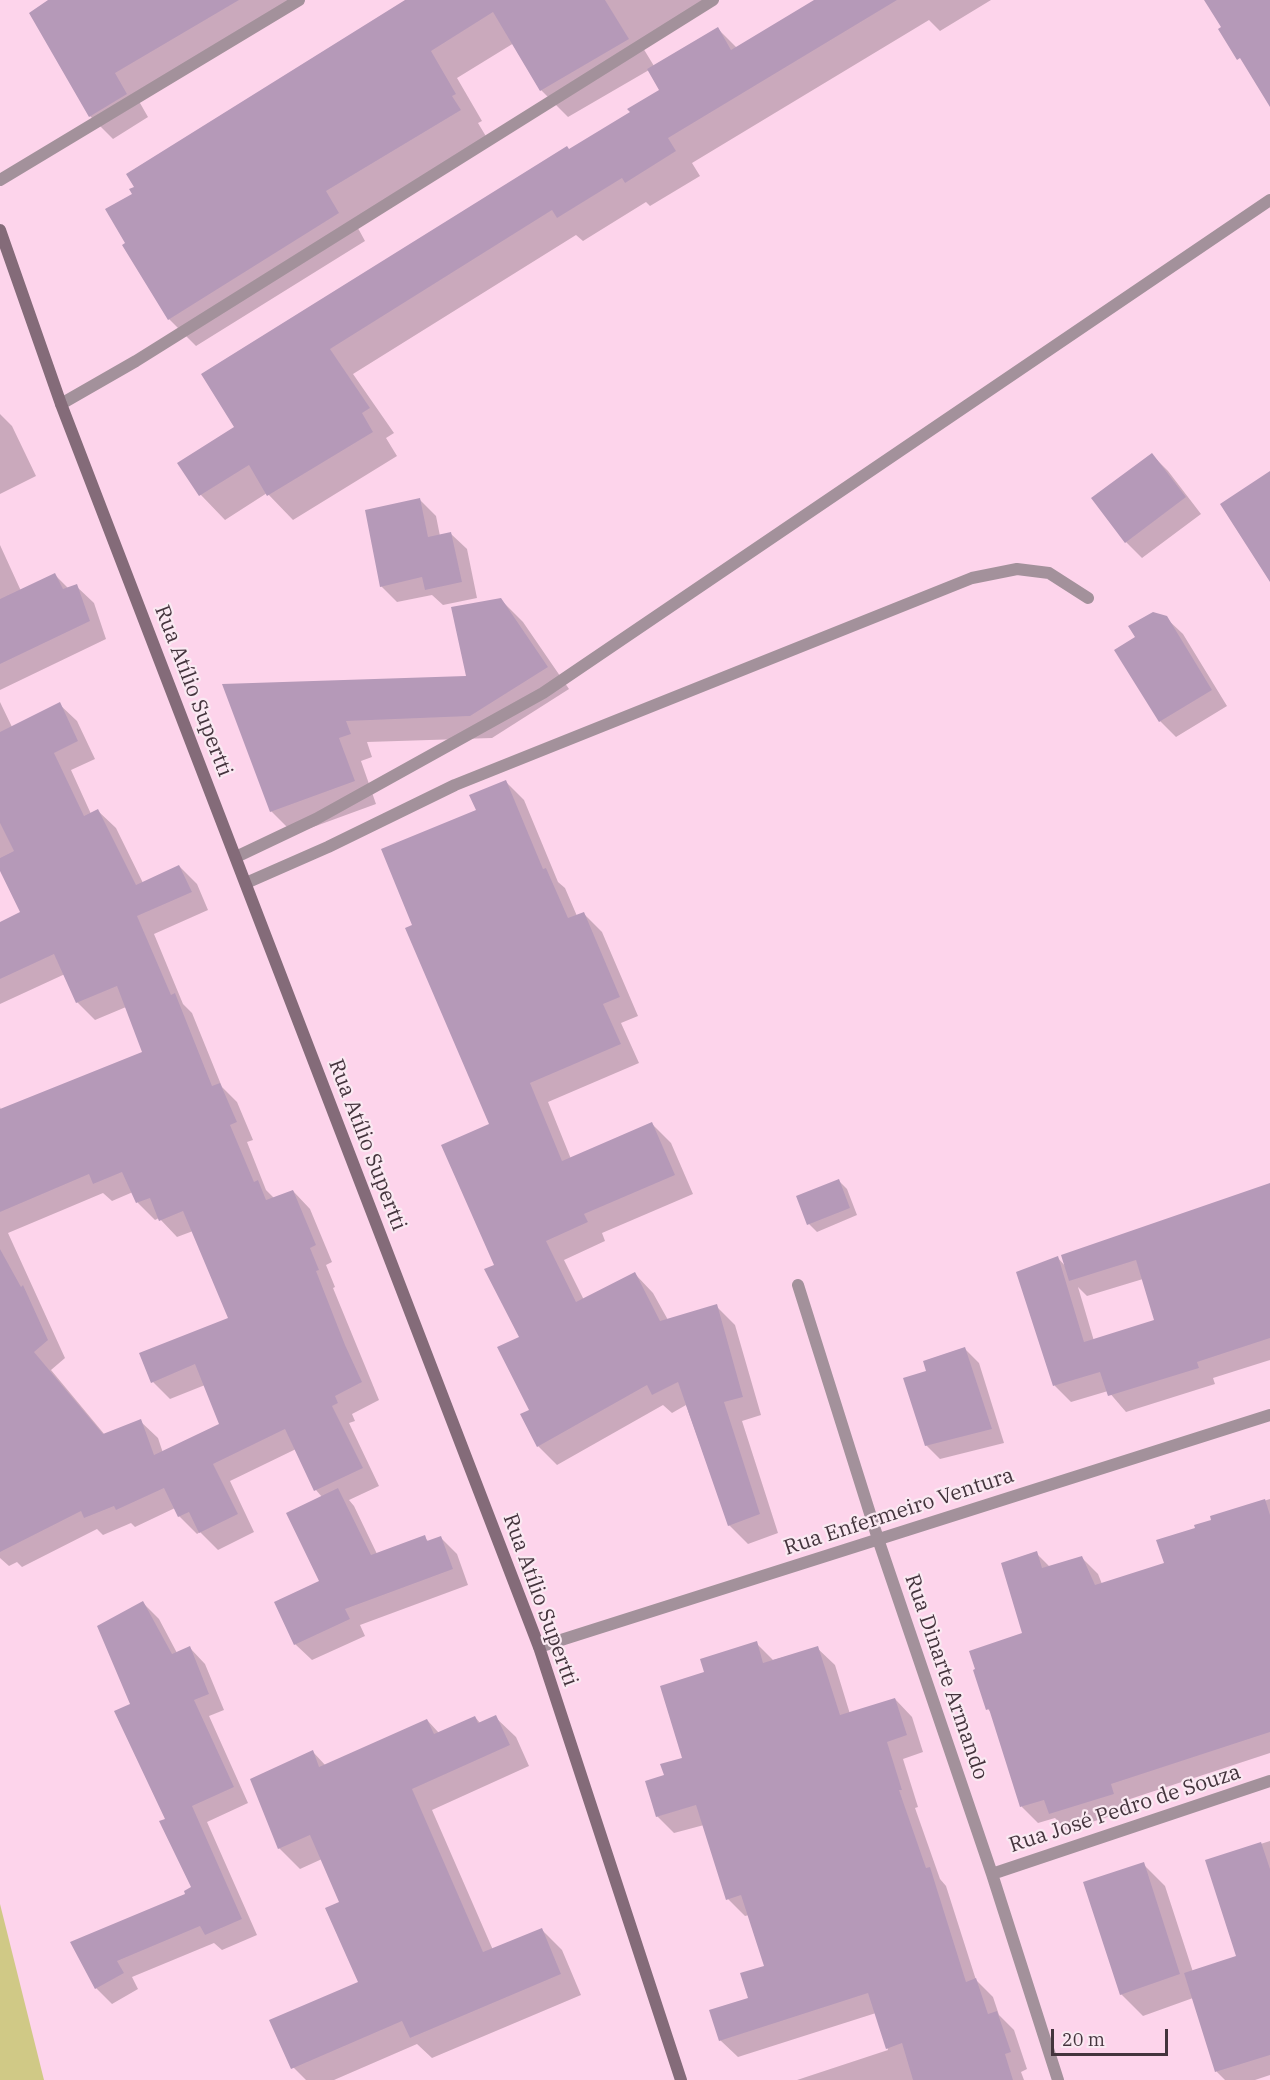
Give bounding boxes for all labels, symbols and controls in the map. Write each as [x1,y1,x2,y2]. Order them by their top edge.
street label: Rua Atílio Supertti [149,602,237,780]
street label: Rua Atílio Supertti [323,1056,411,1234]
street label: Rua Enfermeiro Ventura [781,1463,1017,1561]
street label: Rua Atílio Supertti [497,1510,583,1690]
street label: Rua Dinarte Armando [899,1571,993,1783]
street label: Rua José Pedro de Souza [1006,1760,1244,1858]
scale bar [1054,2017,1171,2055]
text: 20 m [1062,2028,1105,2051]

